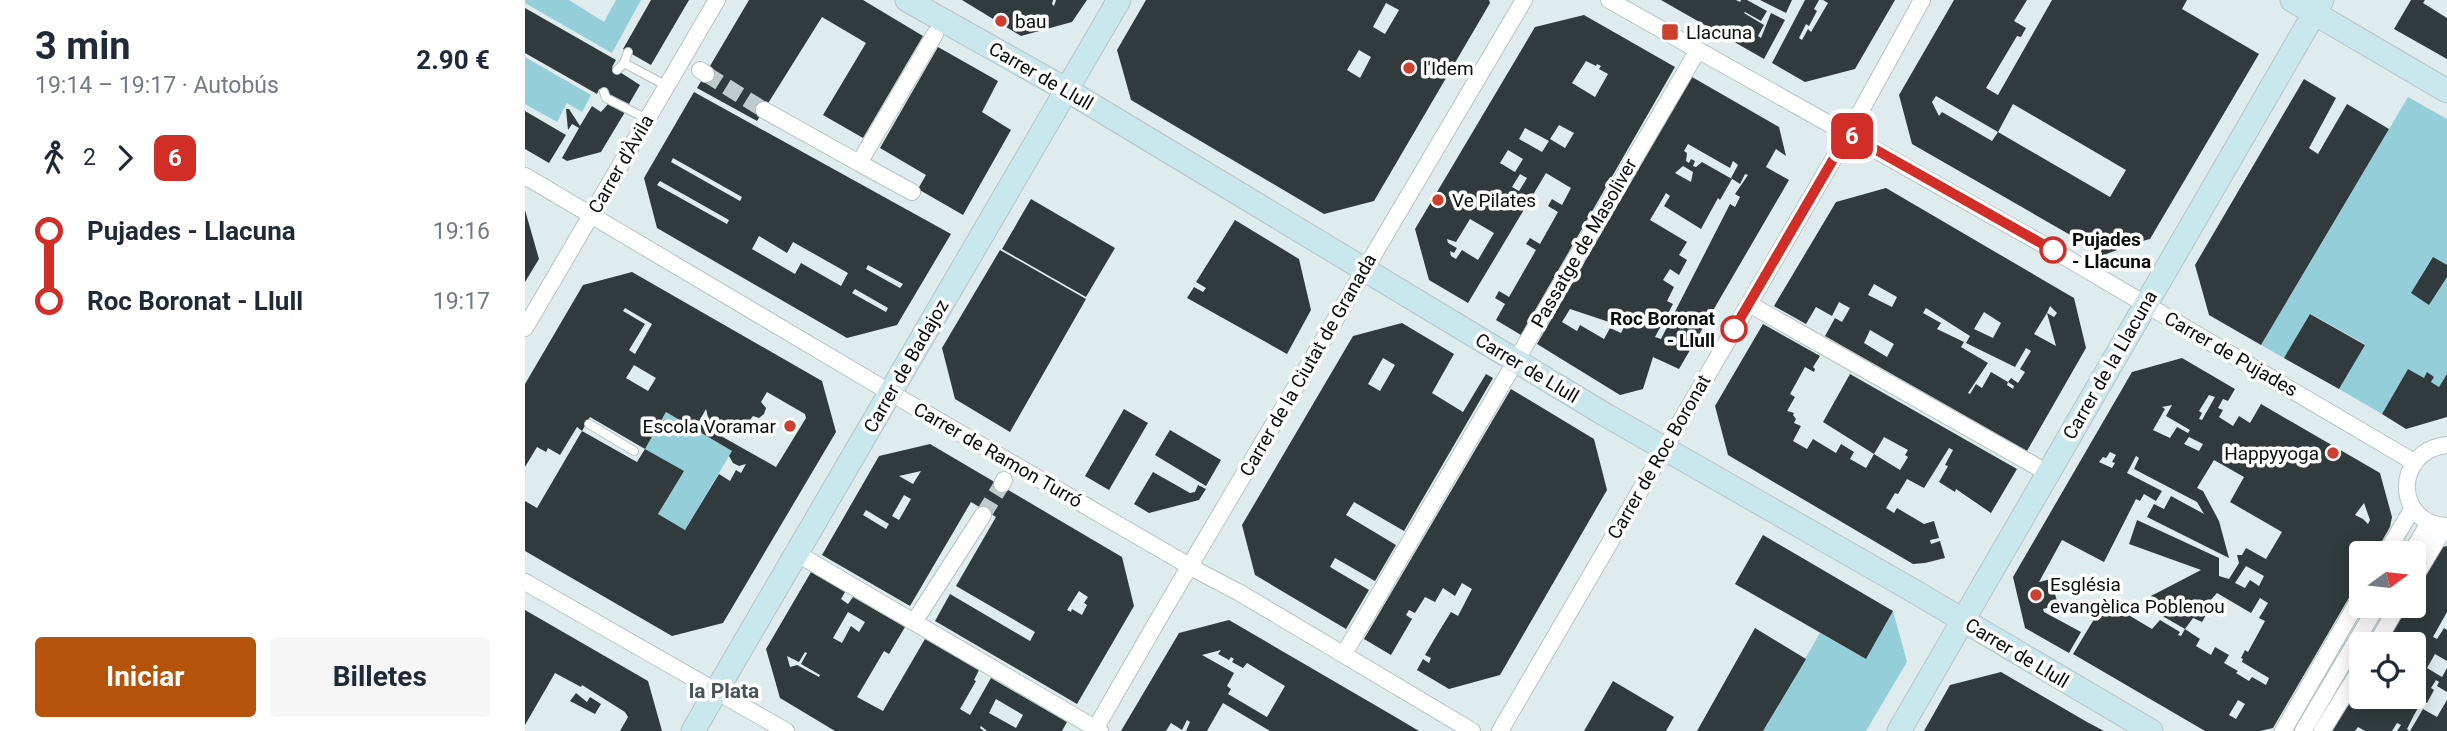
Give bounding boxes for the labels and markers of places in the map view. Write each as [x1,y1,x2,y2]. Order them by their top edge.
place label: bau [1015,10,1046,33]
marker: bau [993,13,1009,29]
place label: Llacuna [1686,21,1752,44]
marker: Llacuna [1660,22,1680,42]
place label: l'Idem [1423,57,1474,80]
marker: l'Idem [1401,60,1417,76]
place label: Ve Pilates [1452,189,1536,212]
marker: Ve Pilates [1430,192,1446,208]
place label: Pujades - Llacuna [2072,228,2151,273]
marker: Pujades - Llacuna [2040,237,2066,263]
place label: Roc Boronat - Llull [1610,307,1716,352]
marker: Roc Boronat - Llull [1721,316,1747,342]
place label: Escola Voramar [643,415,777,438]
marker: Escola Voramar [782,418,798,434]
place label: Happyyoga [2224,442,2319,465]
marker: Happyyoga [2325,445,2341,461]
place label: Església evangèlica Poblenou [2050,573,2225,618]
marker: Església evangèlica Poblenou [2028,587,2044,603]

